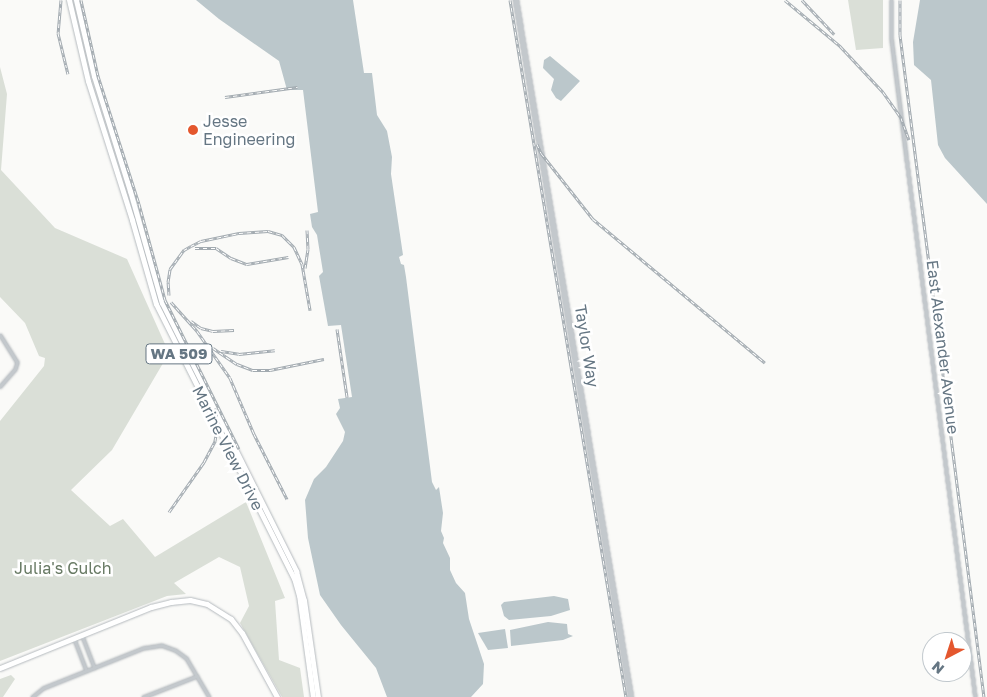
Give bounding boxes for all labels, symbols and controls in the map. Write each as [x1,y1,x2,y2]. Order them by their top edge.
place label: Jesse Engineering [203,111,295,149]
marker: Jesse Engineering [187,124,199,136]
street label: East Alexander Avenue [923,259,963,435]
street label: Taylor Way [571,303,603,389]
road number: WA 509 [145,342,213,366]
street label: Marine View Drive [188,383,268,513]
park label: Julia's Gulch [14,558,112,578]
north arrow [922,632,972,682]
text: N [928,658,947,678]

